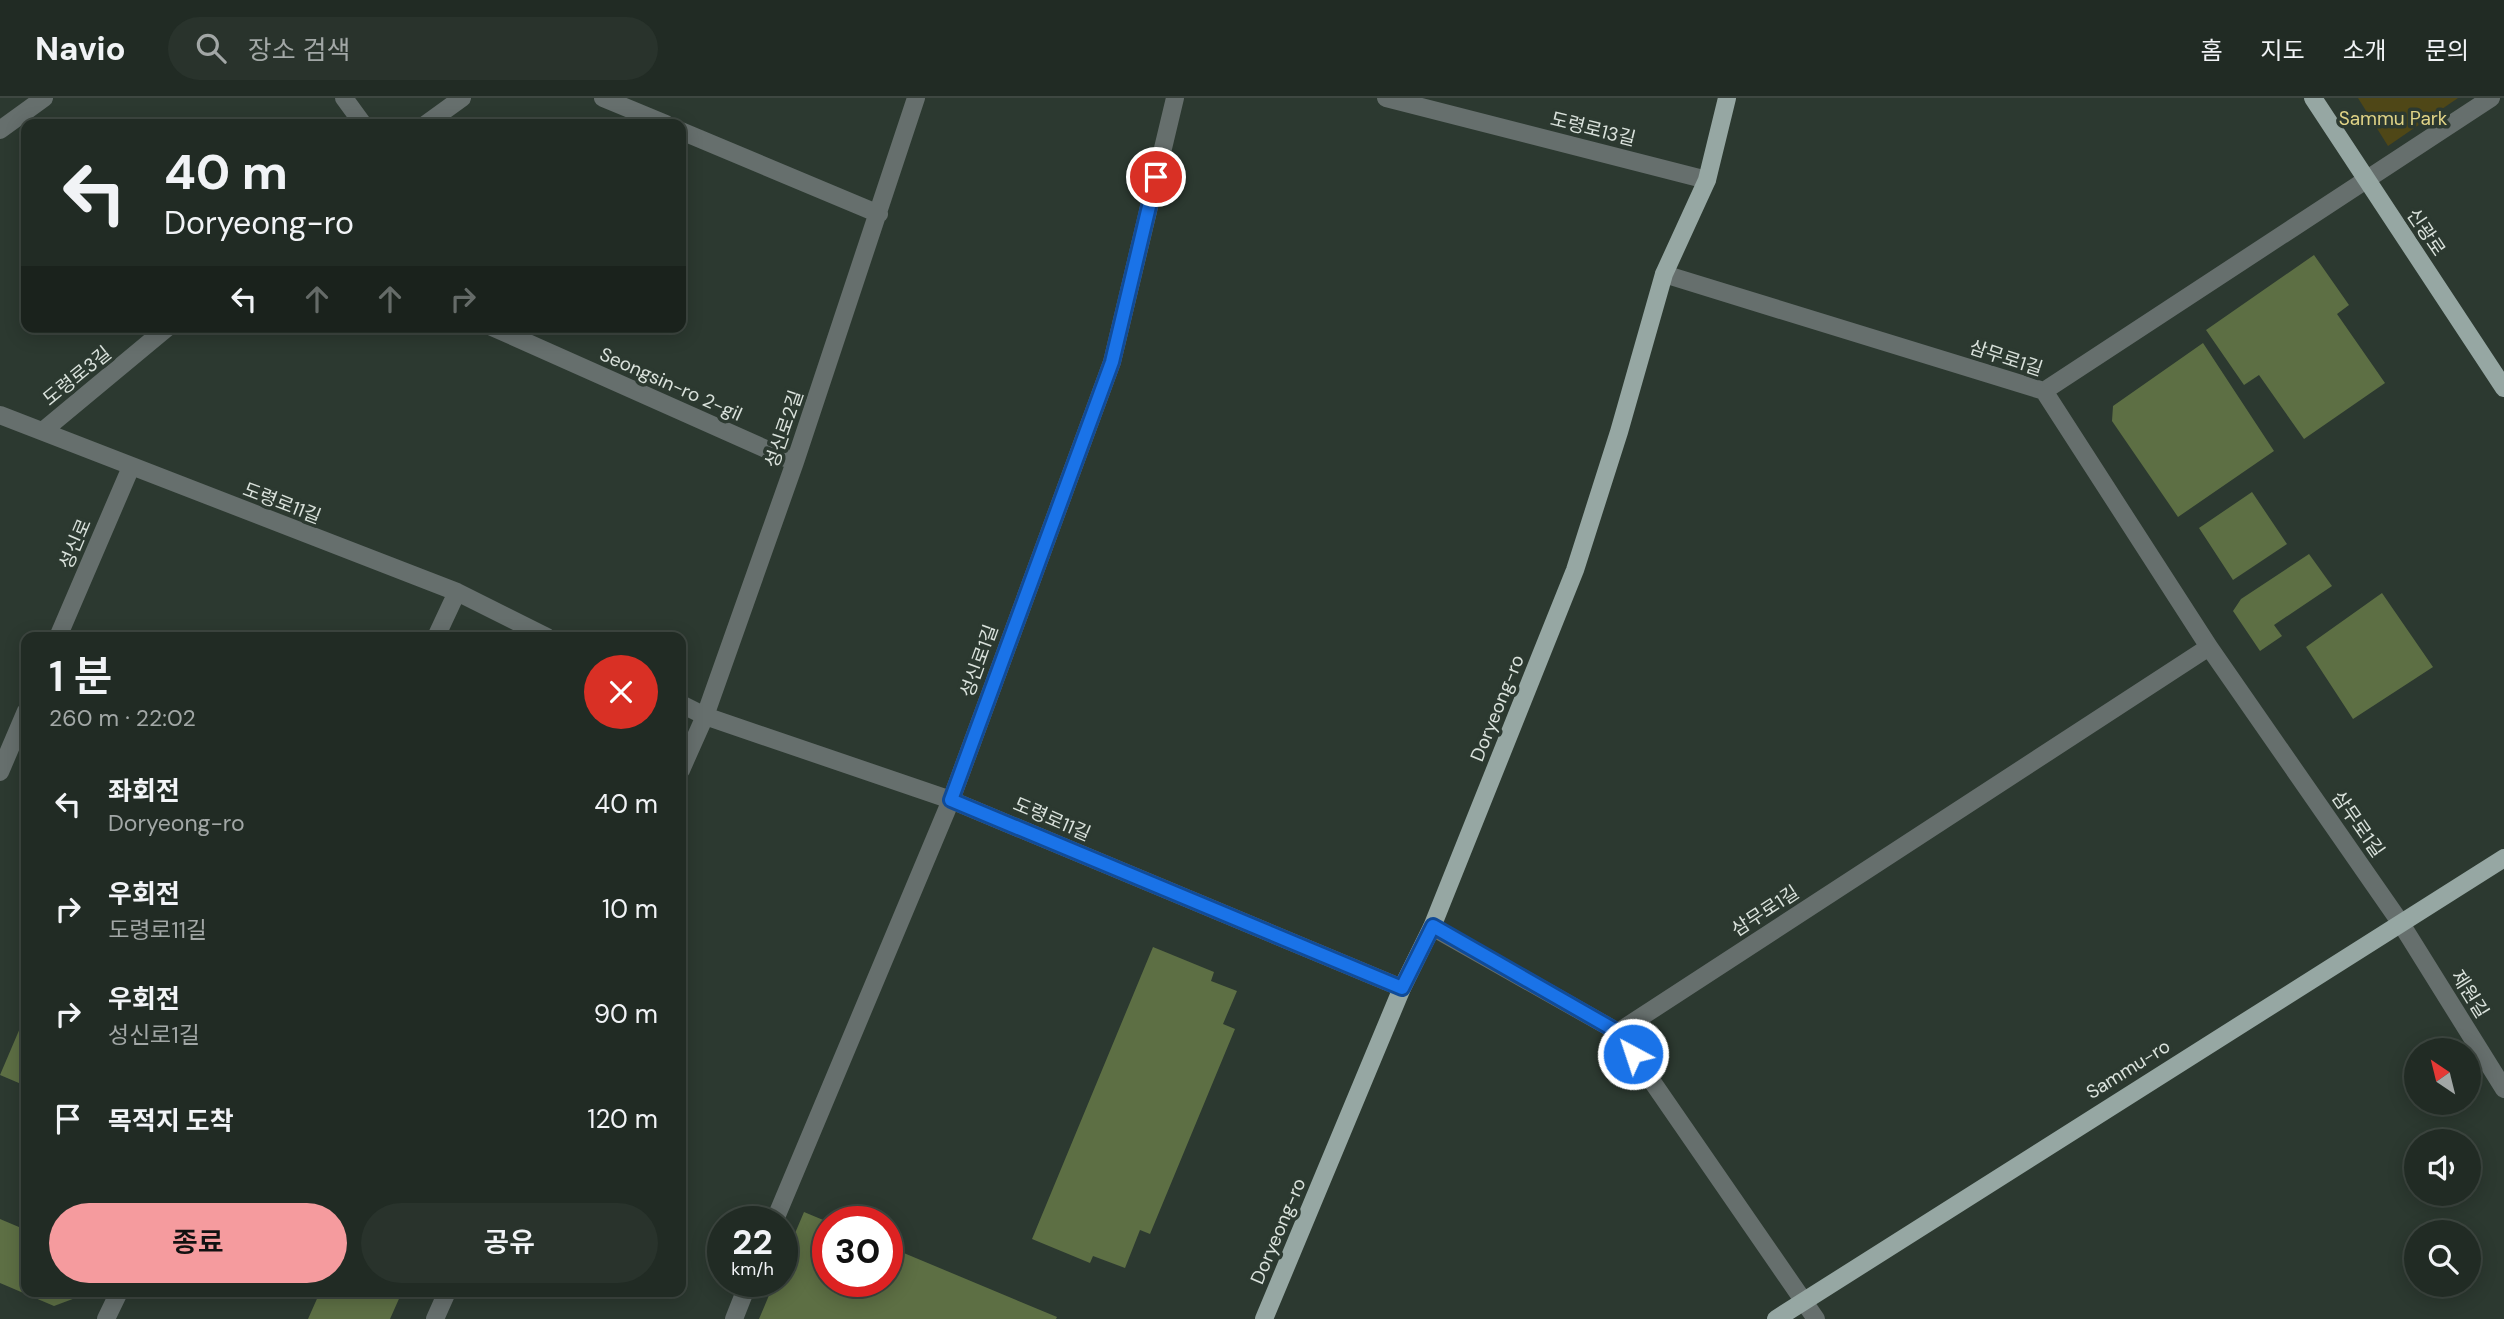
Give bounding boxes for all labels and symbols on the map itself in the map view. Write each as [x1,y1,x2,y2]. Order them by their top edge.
street label: 도령로13길 [1548,106,1638,152]
park label: Sammu Park [2339,106,2448,131]
pin [1126,147,1186,207]
street label: 신광로 [2401,203,2451,261]
street label: 삼무로1길 [1966,334,2046,382]
street label: 도령로3길 [38,341,116,411]
street label: Seongsin-ro 2-gil [596,341,746,427]
street label: 성신로2길 [759,387,809,471]
street label: 도령로11길 [239,477,325,529]
street label: 성신로 [53,515,97,573]
street label: 성신로1길 [954,621,1004,701]
street label: Doryeong-ro [1464,651,1530,765]
street label: 삼무로1길 [2326,786,2390,862]
street label: 도령로11길 [1009,792,1095,846]
street label: 삼무로1길 [1726,880,1804,942]
street label: 제원길 [2446,965,2494,1023]
position arrow [1596,1017,1670,1091]
street label: Sammu-ro [2081,1033,2175,1105]
north arrow [2404,1038,2482,1115]
street label: Doryeong-ro [1244,1174,1312,1288]
speed limit sign: 30 [812,1206,903,1297]

